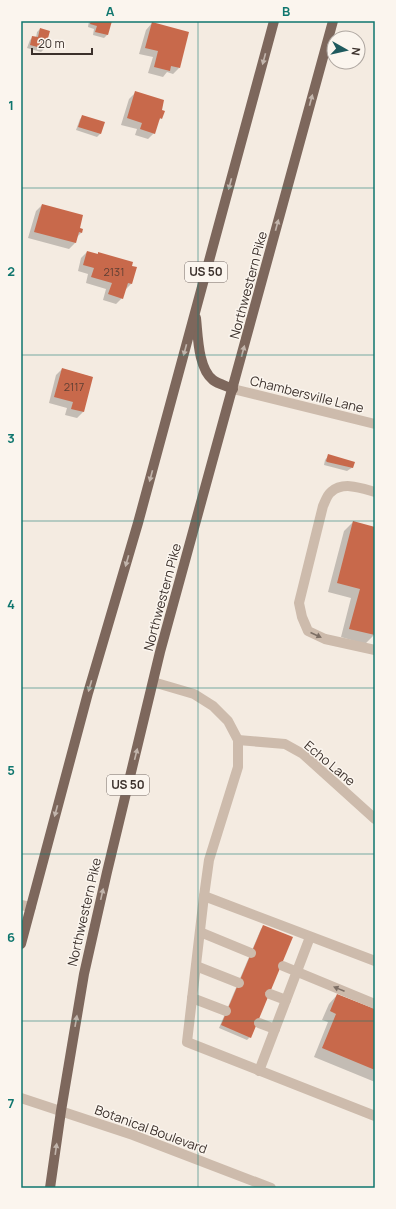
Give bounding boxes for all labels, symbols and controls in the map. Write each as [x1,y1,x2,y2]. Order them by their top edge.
text: A [106,2,115,20]
text: B [282,2,290,20]
scale bar [32,30,92,56]
north arrow [326,30,366,70]
text: 20 m [38,35,65,52]
text: N [348,47,364,57]
one-way arrow [260,52,266,65]
one-way arrow [309,94,315,106]
text: 1 [8,96,14,114]
one-way arrow [227,178,233,190]
one-way arrow [274,219,280,231]
street label: Northwestern Pike [225,229,271,341]
text: 2 [7,262,15,280]
road number: US 50 [185,262,227,282]
house number: 2131 [104,264,124,279]
one-way arrow [182,345,188,357]
one-way arrow [240,345,246,357]
street label: Chambersville Lane [248,371,366,417]
house number: 2117 [64,379,84,394]
text: 3 [7,429,15,447]
one-way arrow [148,470,154,482]
street label: Northwestern Pike [139,541,185,653]
one-way arrow [124,555,130,567]
text: 4 [7,595,15,613]
one-way arrow [311,632,323,638]
one-way arrow [87,680,93,692]
street label: Echo Lane [301,736,360,790]
one-way arrow [133,747,139,760]
text: 5 [7,761,15,779]
road number: US 50 [107,775,149,795]
one-way arrow [53,805,59,817]
street label: Northwestern Pike [63,856,105,968]
one-way arrow [99,887,105,900]
text: 6 [7,928,15,946]
one-way arrow [333,986,344,992]
one-way arrow [73,1015,79,1027]
text: 7 [8,1094,15,1112]
street label: Botanical Boulevard [92,1100,210,1158]
one-way arrow [52,1143,59,1155]

